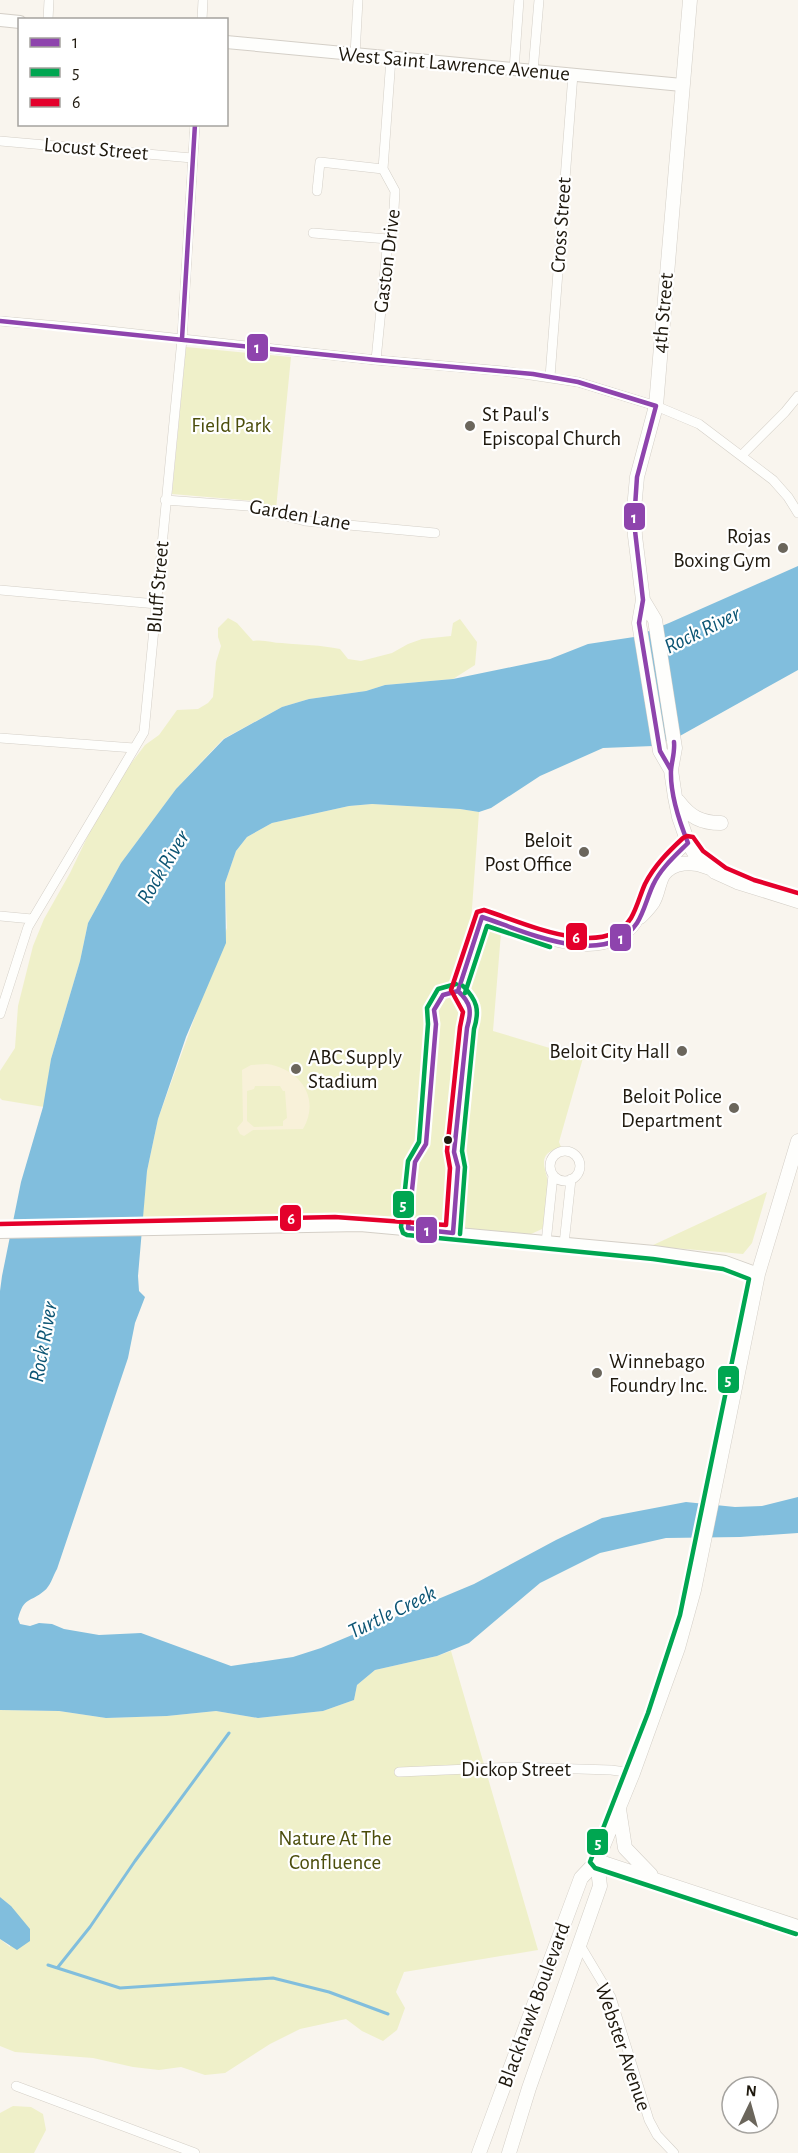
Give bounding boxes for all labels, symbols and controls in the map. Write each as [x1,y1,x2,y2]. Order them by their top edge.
legend [18,18,228,126]
text: 1 [72,34,78,52]
street label: West Saint Lawrence Avenue [337,43,571,85]
text: 5 [72,64,80,82]
text: 6 [72,94,80,112]
street label: Locust Street [43,134,149,164]
street label: Cross Street [547,176,575,274]
street label: Gaston Drive [370,208,404,314]
street label: 4th Street [649,272,677,354]
line badge: 1 [246,333,269,362]
text: 1 [254,340,260,356]
place label: St Paul's Episcopal Church [482,404,621,449]
park label: Field Park [191,415,271,436]
marker: St Paul's Episcopal Church [463,419,477,433]
street label: Garden Lane [248,496,352,534]
line badge: 1 [623,502,646,531]
text: 1 [631,510,637,526]
place label: Rojas Boxing Gym [673,526,771,571]
street label: Bluff Street [144,540,173,634]
marker: Rojas Boxing Gym [776,541,790,555]
water label: Rock River [661,602,744,658]
water label: Rock River [133,826,194,907]
place label: Beloit Post Office [485,830,572,875]
marker: Beloit Post Office [577,845,591,859]
line badge: 6 [565,922,588,951]
line badge: 1 [609,923,632,952]
text: 6 [572,930,580,946]
text: 1 [618,931,624,947]
place label: Beloit City Hall [549,1041,670,1062]
marker: Beloit City Hall [675,1044,689,1058]
place label: ABC Supply Stadium [308,1047,402,1092]
marker: ABC Supply Stadium [289,1062,303,1076]
place label: Beloit Police Department [621,1086,722,1131]
marker: Beloit Police Department [727,1101,741,1115]
unlabelled marker [442,1134,454,1146]
line badge: 5 [392,1190,415,1219]
text: 5 [400,1197,407,1213]
line badge: 6 [279,1204,302,1232]
text: 6 [287,1211,295,1227]
line badge: 1 [415,1216,438,1244]
text: 1 [424,1223,430,1239]
water label: Rock River [25,1299,61,1384]
place label: Winnebago Foundry Inc. [609,1351,708,1396]
line badge: 5 [717,1365,740,1394]
marker: Winnebago Foundry Inc. [590,1366,604,1380]
text: 5 [725,1372,732,1388]
water label: Turtle Creek [344,1581,440,1643]
street label: Dickop Street [461,1759,571,1780]
park label: Nature At The Confluence [278,1828,392,1873]
line badge: 5 [586,1828,609,1856]
text: 5 [595,1835,602,1851]
street label: Blackhawk Boulevard [494,1920,574,2090]
street label: Webster Avenue [591,1980,655,2114]
north arrow [720,2075,780,2135]
text: N [745,2083,757,2100]

